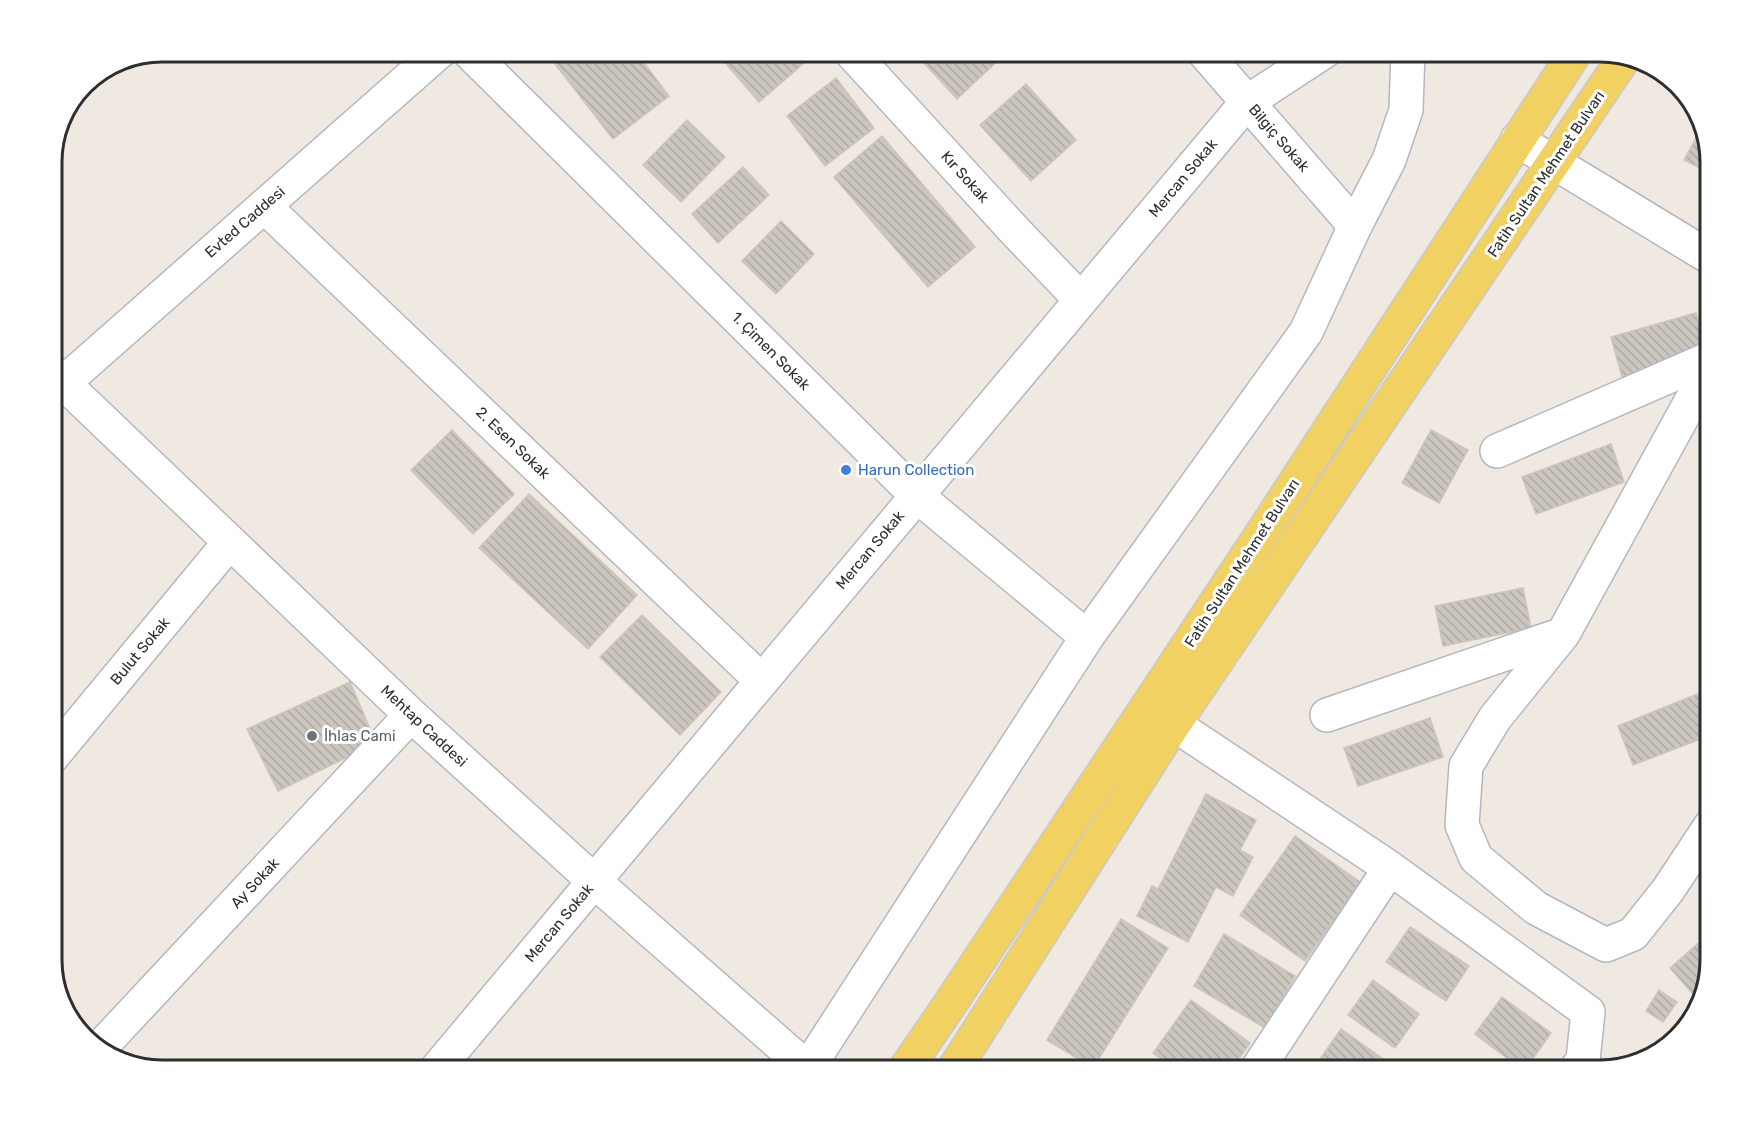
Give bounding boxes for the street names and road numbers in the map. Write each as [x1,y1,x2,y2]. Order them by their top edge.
street label: Fatih Sultan Mehmet Bulvarı [1484,87,1608,261]
street label: Bilgiç Sokak [1245,101,1313,176]
street label: Mercan Sokak [1145,135,1221,221]
street label: Kır Sokak [937,147,993,207]
street label: Evted Caddesi [201,182,289,262]
street label: 1. Çimen Sokak [728,308,814,394]
street label: 2. Esen Sokak [472,403,554,483]
street label: Fatih Sultan Mehmet Bulvarı [1181,476,1303,650]
street label: Mercan Sokak [832,507,908,593]
street label: Bulut Sokak [106,613,174,689]
street label: Mehtap Caddesi [377,681,471,771]
street label: Ay Sokak [227,854,283,912]
street label: Mercan Sokak [521,880,597,966]

